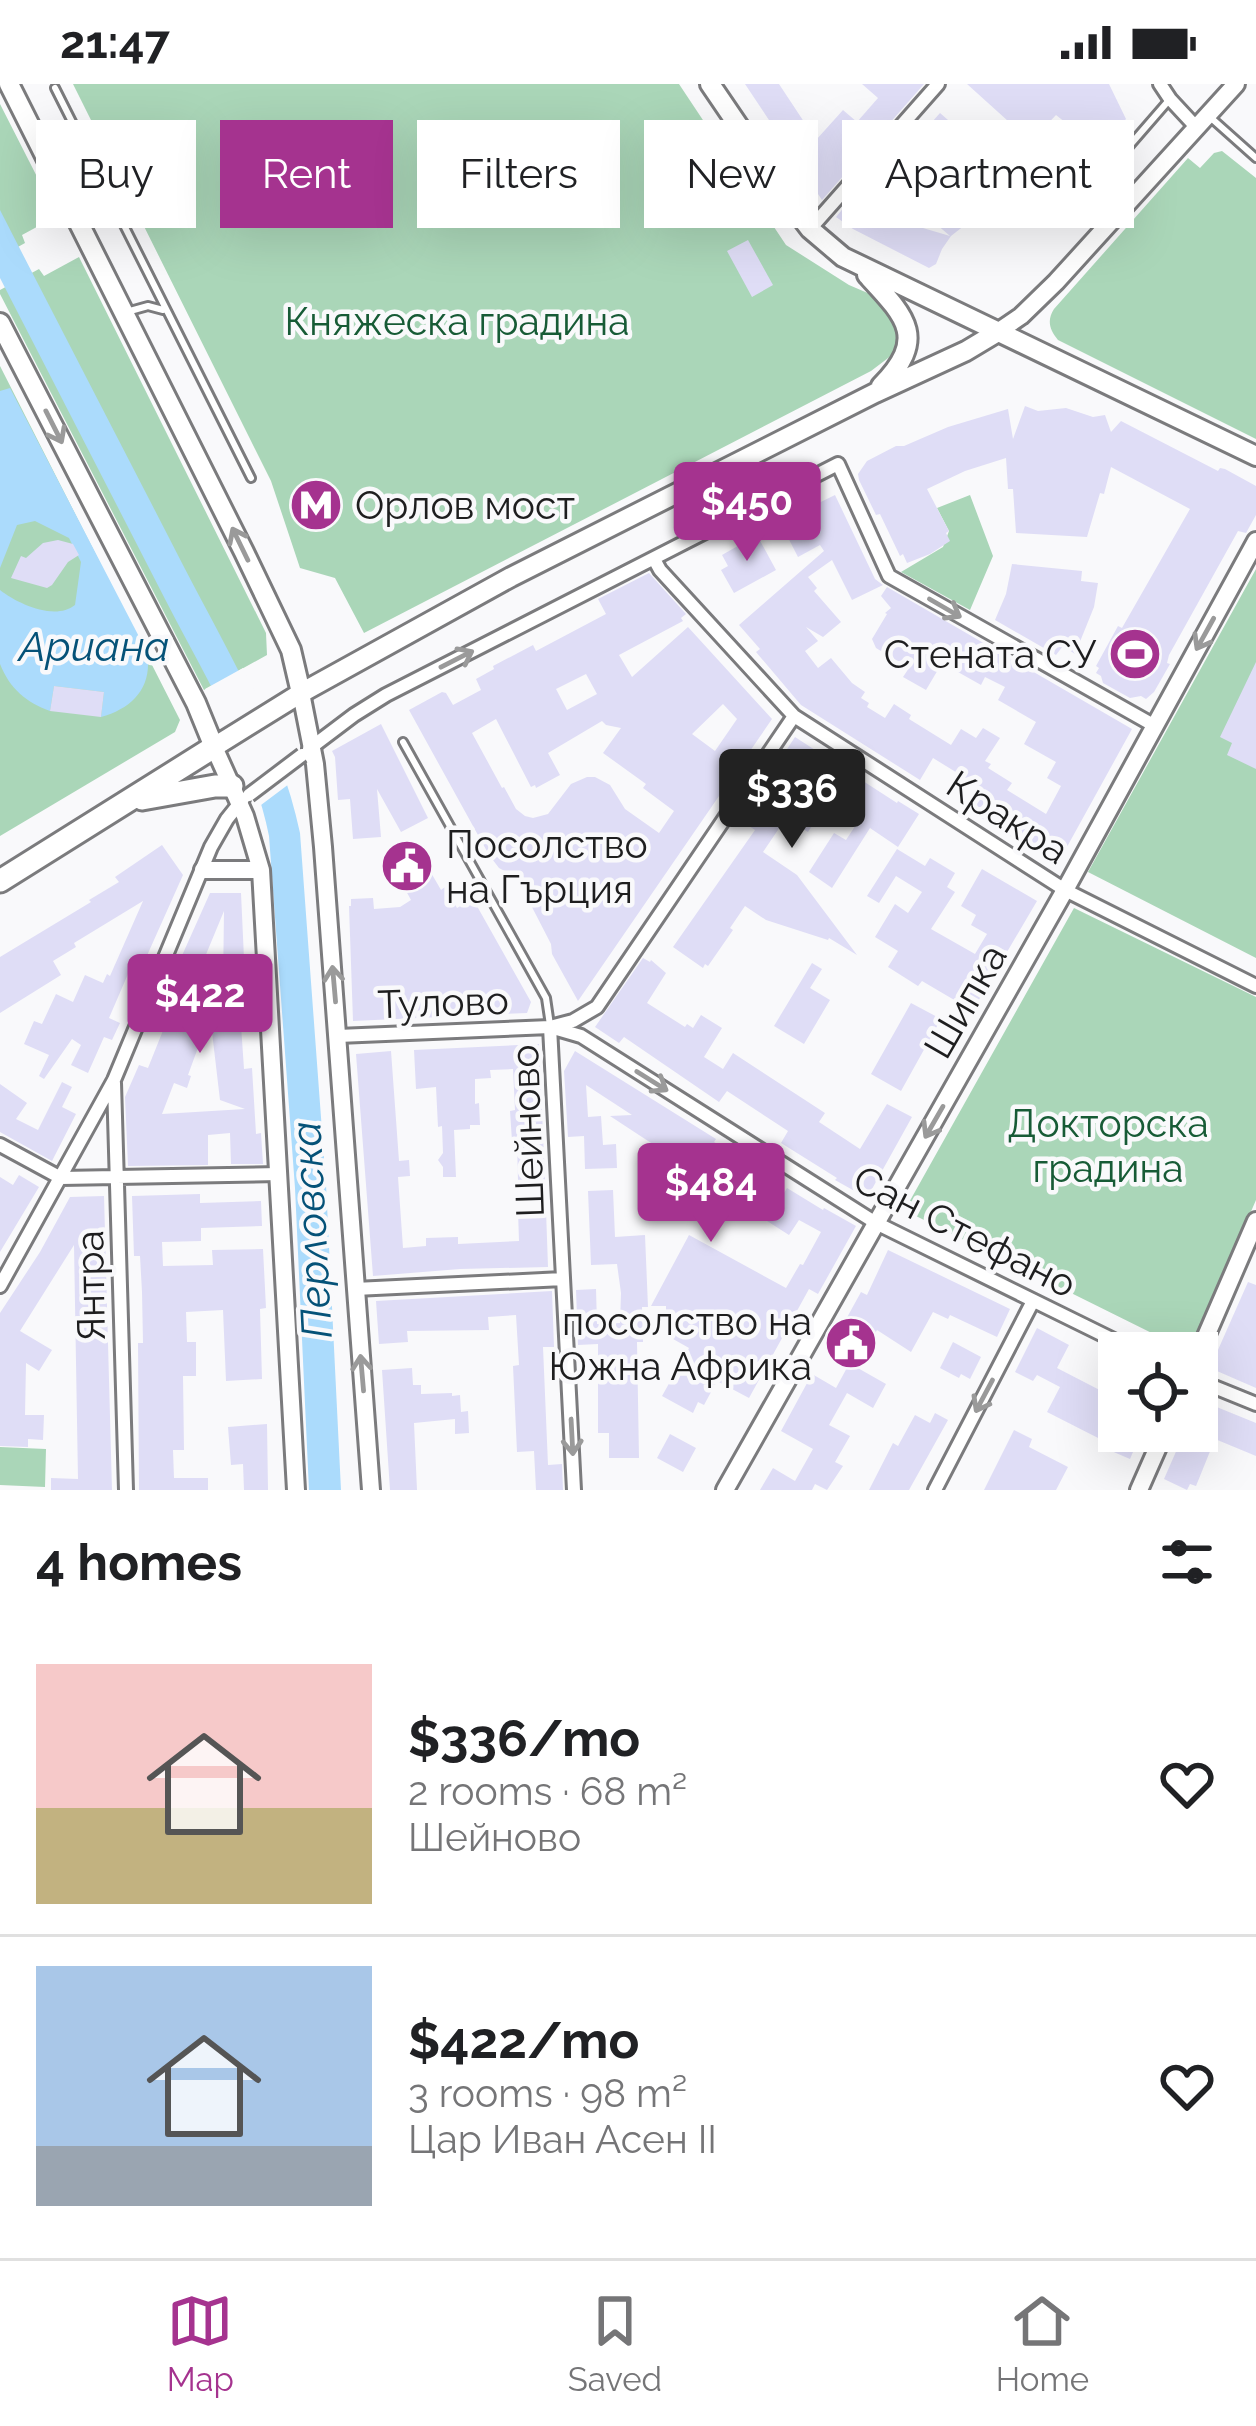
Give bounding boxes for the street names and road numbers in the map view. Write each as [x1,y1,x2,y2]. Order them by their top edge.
street label: Кракра [939,761,1077,873]
street label: Шипка [914,936,1016,1066]
street label: Тулово [377,977,509,1027]
street label: Шейново [501,1044,553,1218]
street label: Сан Стефано [846,1155,1084,1307]
street label: Янтра [66,1230,114,1342]

